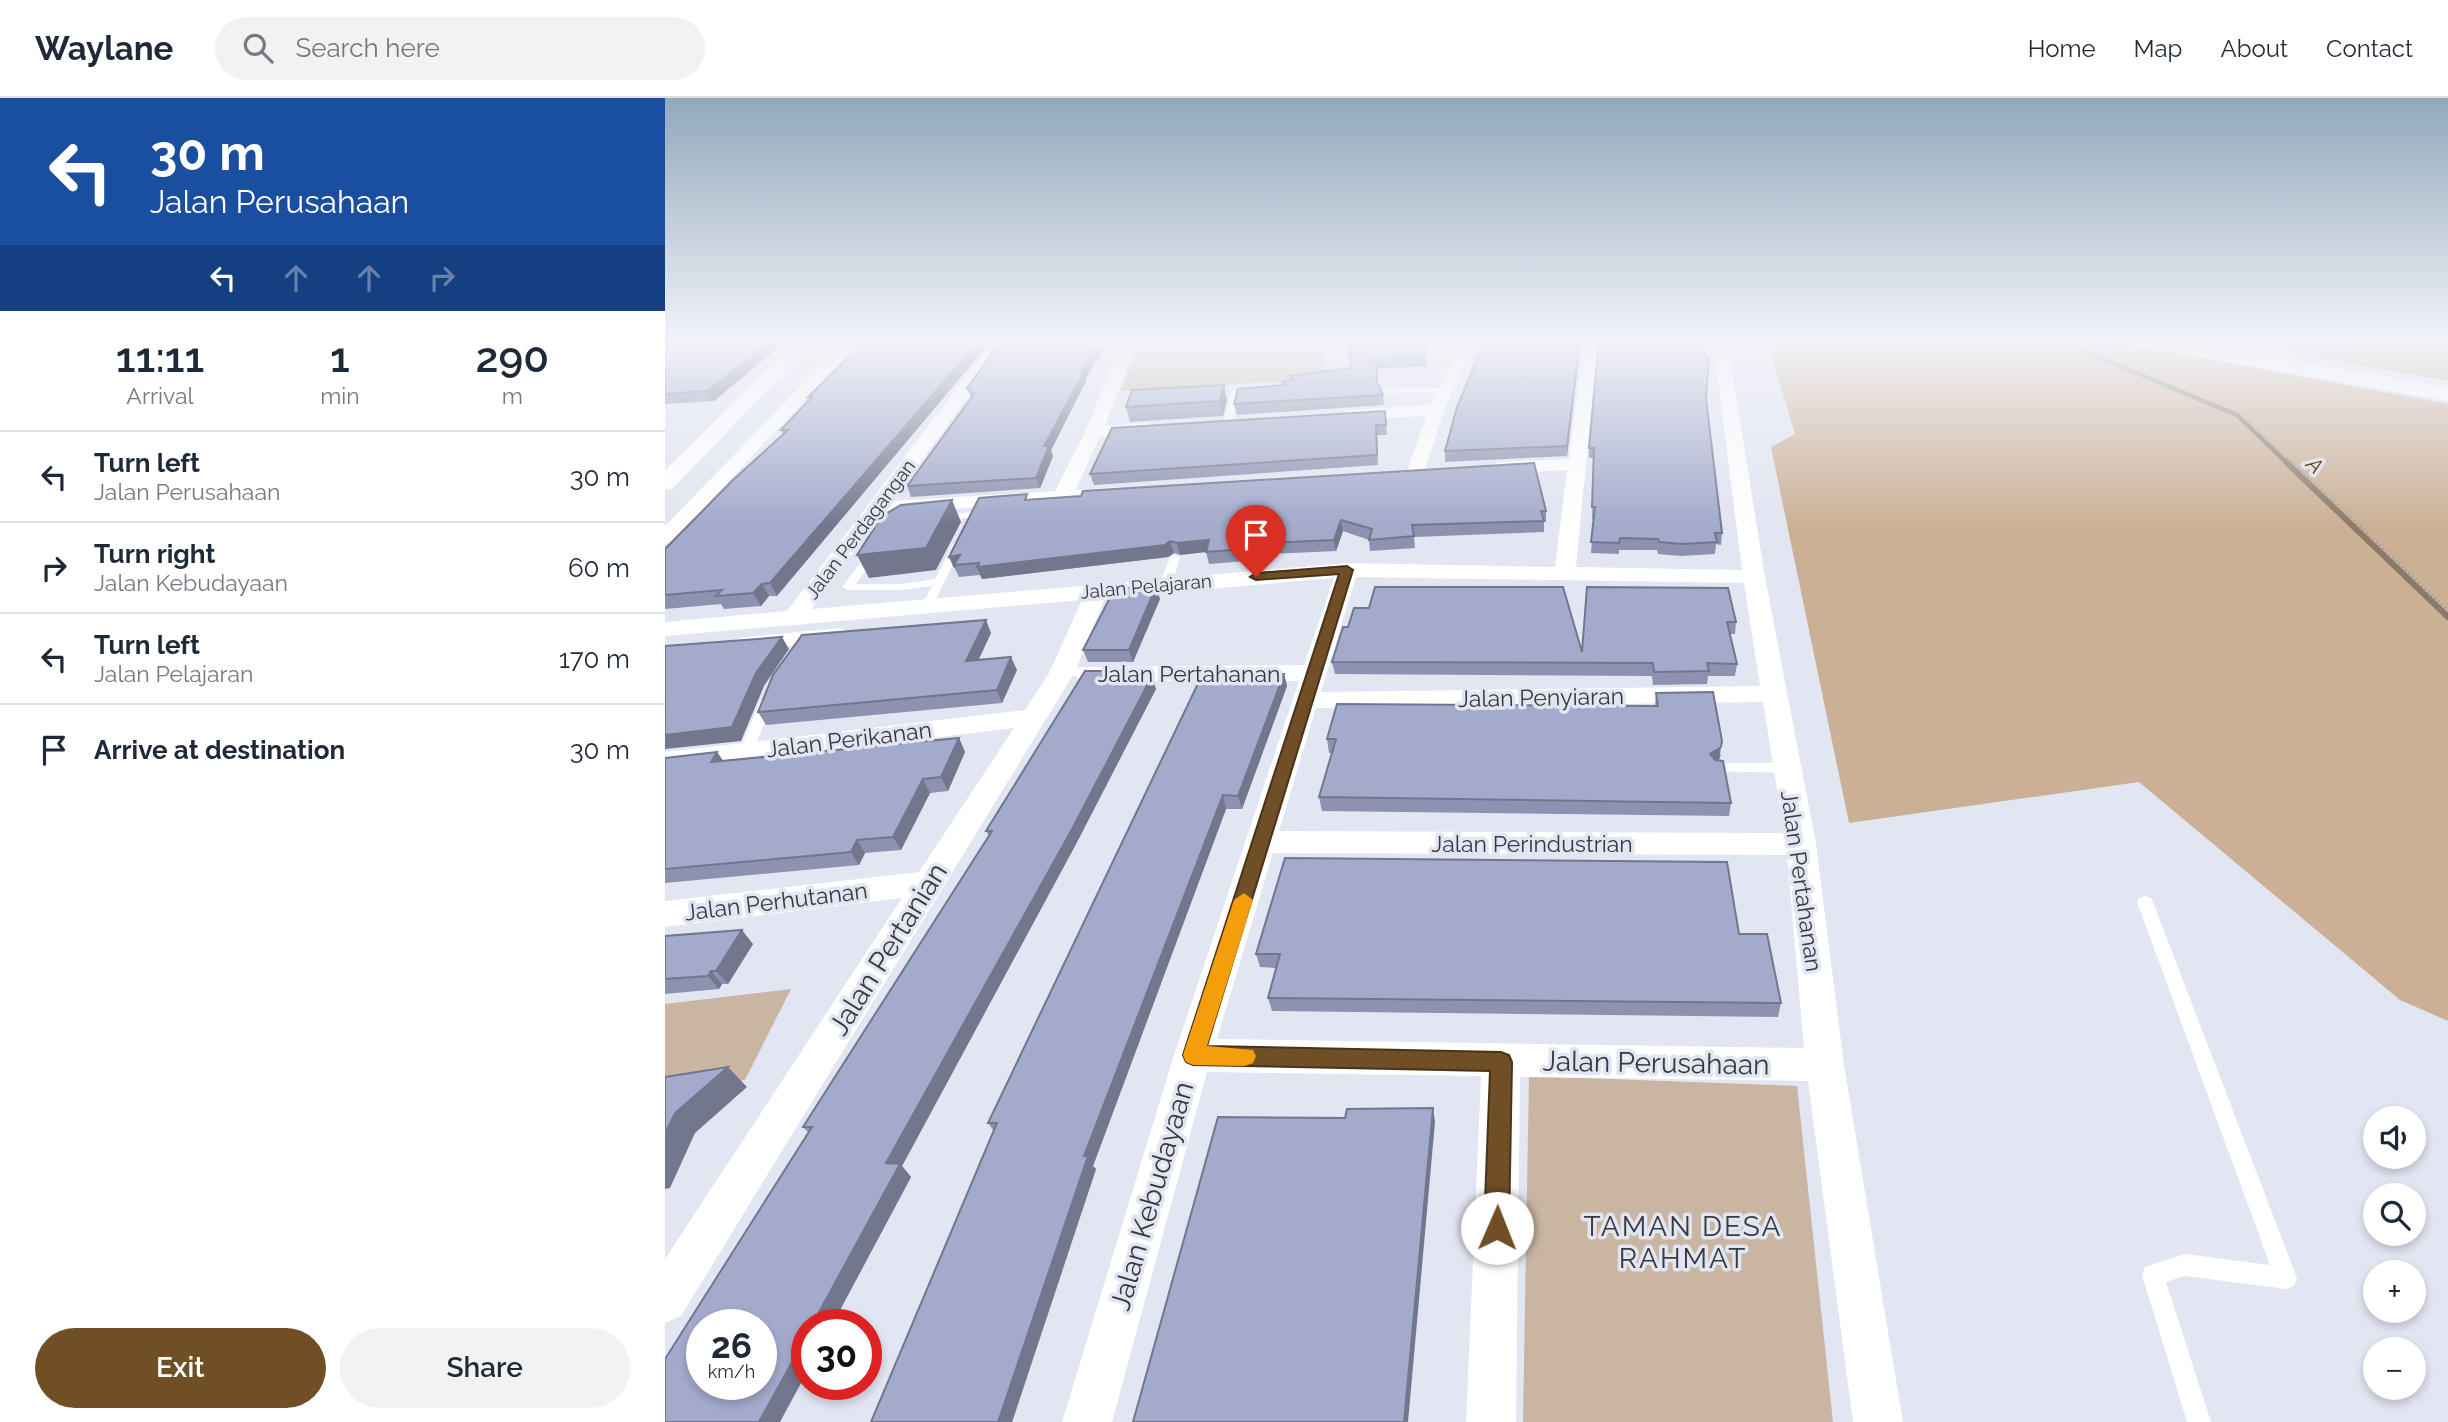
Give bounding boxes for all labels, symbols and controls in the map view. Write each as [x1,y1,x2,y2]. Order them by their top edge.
search box [215,17,705,80]
text: Waylane [35,29,173,68]
icon: search [239,29,277,67]
text: Search here [295,33,440,63]
text: Home [2028,34,2096,63]
text: Map [2134,34,2182,63]
text: About [2220,34,2288,63]
text: Contact [2326,34,2413,63]
text: 30 m [150,124,265,181]
icon: left [35,126,126,217]
text: Jalan Perusahaan [150,183,409,220]
icon: left [204,259,242,297]
icon: ahead [277,259,315,297]
icon: ahead [350,259,388,297]
icon: right [423,259,461,297]
text: 11:11 [116,333,204,382]
text: 1 [330,333,350,382]
text: 290 [476,333,549,382]
text: Arrival [126,382,194,409]
text: min [320,382,360,409]
text: m [502,382,523,409]
text: Turn left [94,448,200,478]
water label: A [2301,451,2329,479]
street label: Jalan Perdagangan [801,455,919,603]
icon: left [35,458,73,496]
text: 30 m [570,462,630,492]
text: Jalan Perusahaan [94,478,280,505]
pin [1226,505,1286,577]
icon: arrive [1237,516,1275,554]
text: Turn right [94,539,215,569]
icon: right [35,549,73,587]
text: 60 m [568,553,630,583]
text: Jalan Kebudayaan [94,569,288,596]
street label: Jalan Pelajaran [1079,569,1213,603]
text: Turn left [94,630,200,660]
icon: left [35,640,73,678]
text: 170 m [559,644,630,674]
text: Jalan Pelajaran [94,660,254,687]
street label: Jalan Pertahanan [1098,660,1280,687]
street label: Jalan Penyiaran [1458,682,1624,712]
street label: Jalan Perikanan [765,715,933,763]
icon: arrive [35,731,73,769]
text: Arrive at destination [94,735,345,765]
text: 30 m [570,735,630,765]
street label: Jalan Pertahanan [1776,789,1828,973]
street label: Jalan Perindustrian [1431,830,1633,857]
street label: Jalan Pertanian [822,857,954,1041]
street label: Jalan Perhutanan [683,876,869,926]
street label: Jalan Perusahaan [1542,1045,1770,1081]
street label: Jalan Kebudayaan [1104,1078,1200,1314]
map controls [2363,1106,2426,1400]
button: sound [2363,1106,2426,1169]
button: search [2363,1183,2426,1246]
position arrow [1460,1191,1534,1265]
district label: TAMAN DESA RAHMAT [1584,1210,1782,1275]
button: + [2363,1260,2426,1323]
speed limit sign: 30 [791,1309,882,1400]
text: 26 [711,1325,752,1366]
button: Exit [35,1328,326,1408]
button: Share [340,1328,630,1408]
button: − [2363,1337,2426,1400]
text: km/h [708,1361,755,1382]

